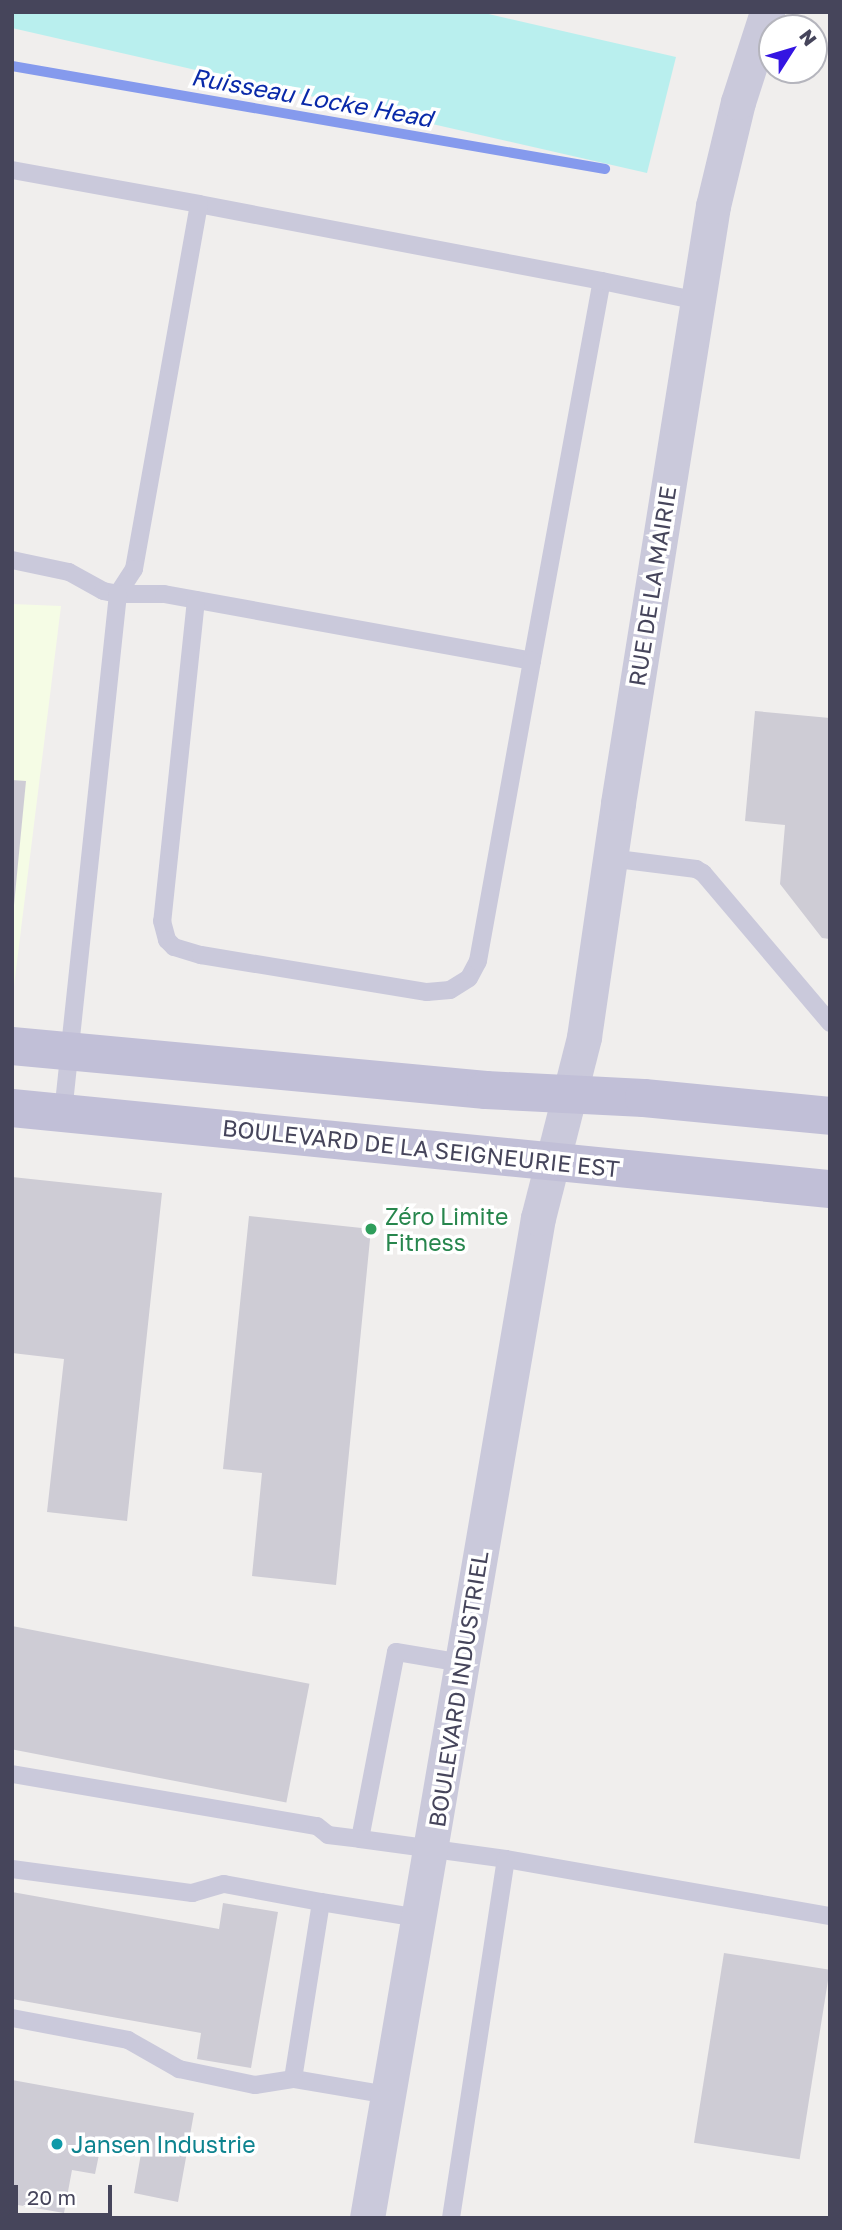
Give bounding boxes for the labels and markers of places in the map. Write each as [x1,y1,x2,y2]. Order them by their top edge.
place label: Zéro Limite Fitness [385,1202,508,1256]
marker: Zéro Limite Fitness [363,1221,379,1237]
place label: Jansen Industrie [71,2130,256,2158]
marker: Jansen Industrie [49,2136,65,2152]

